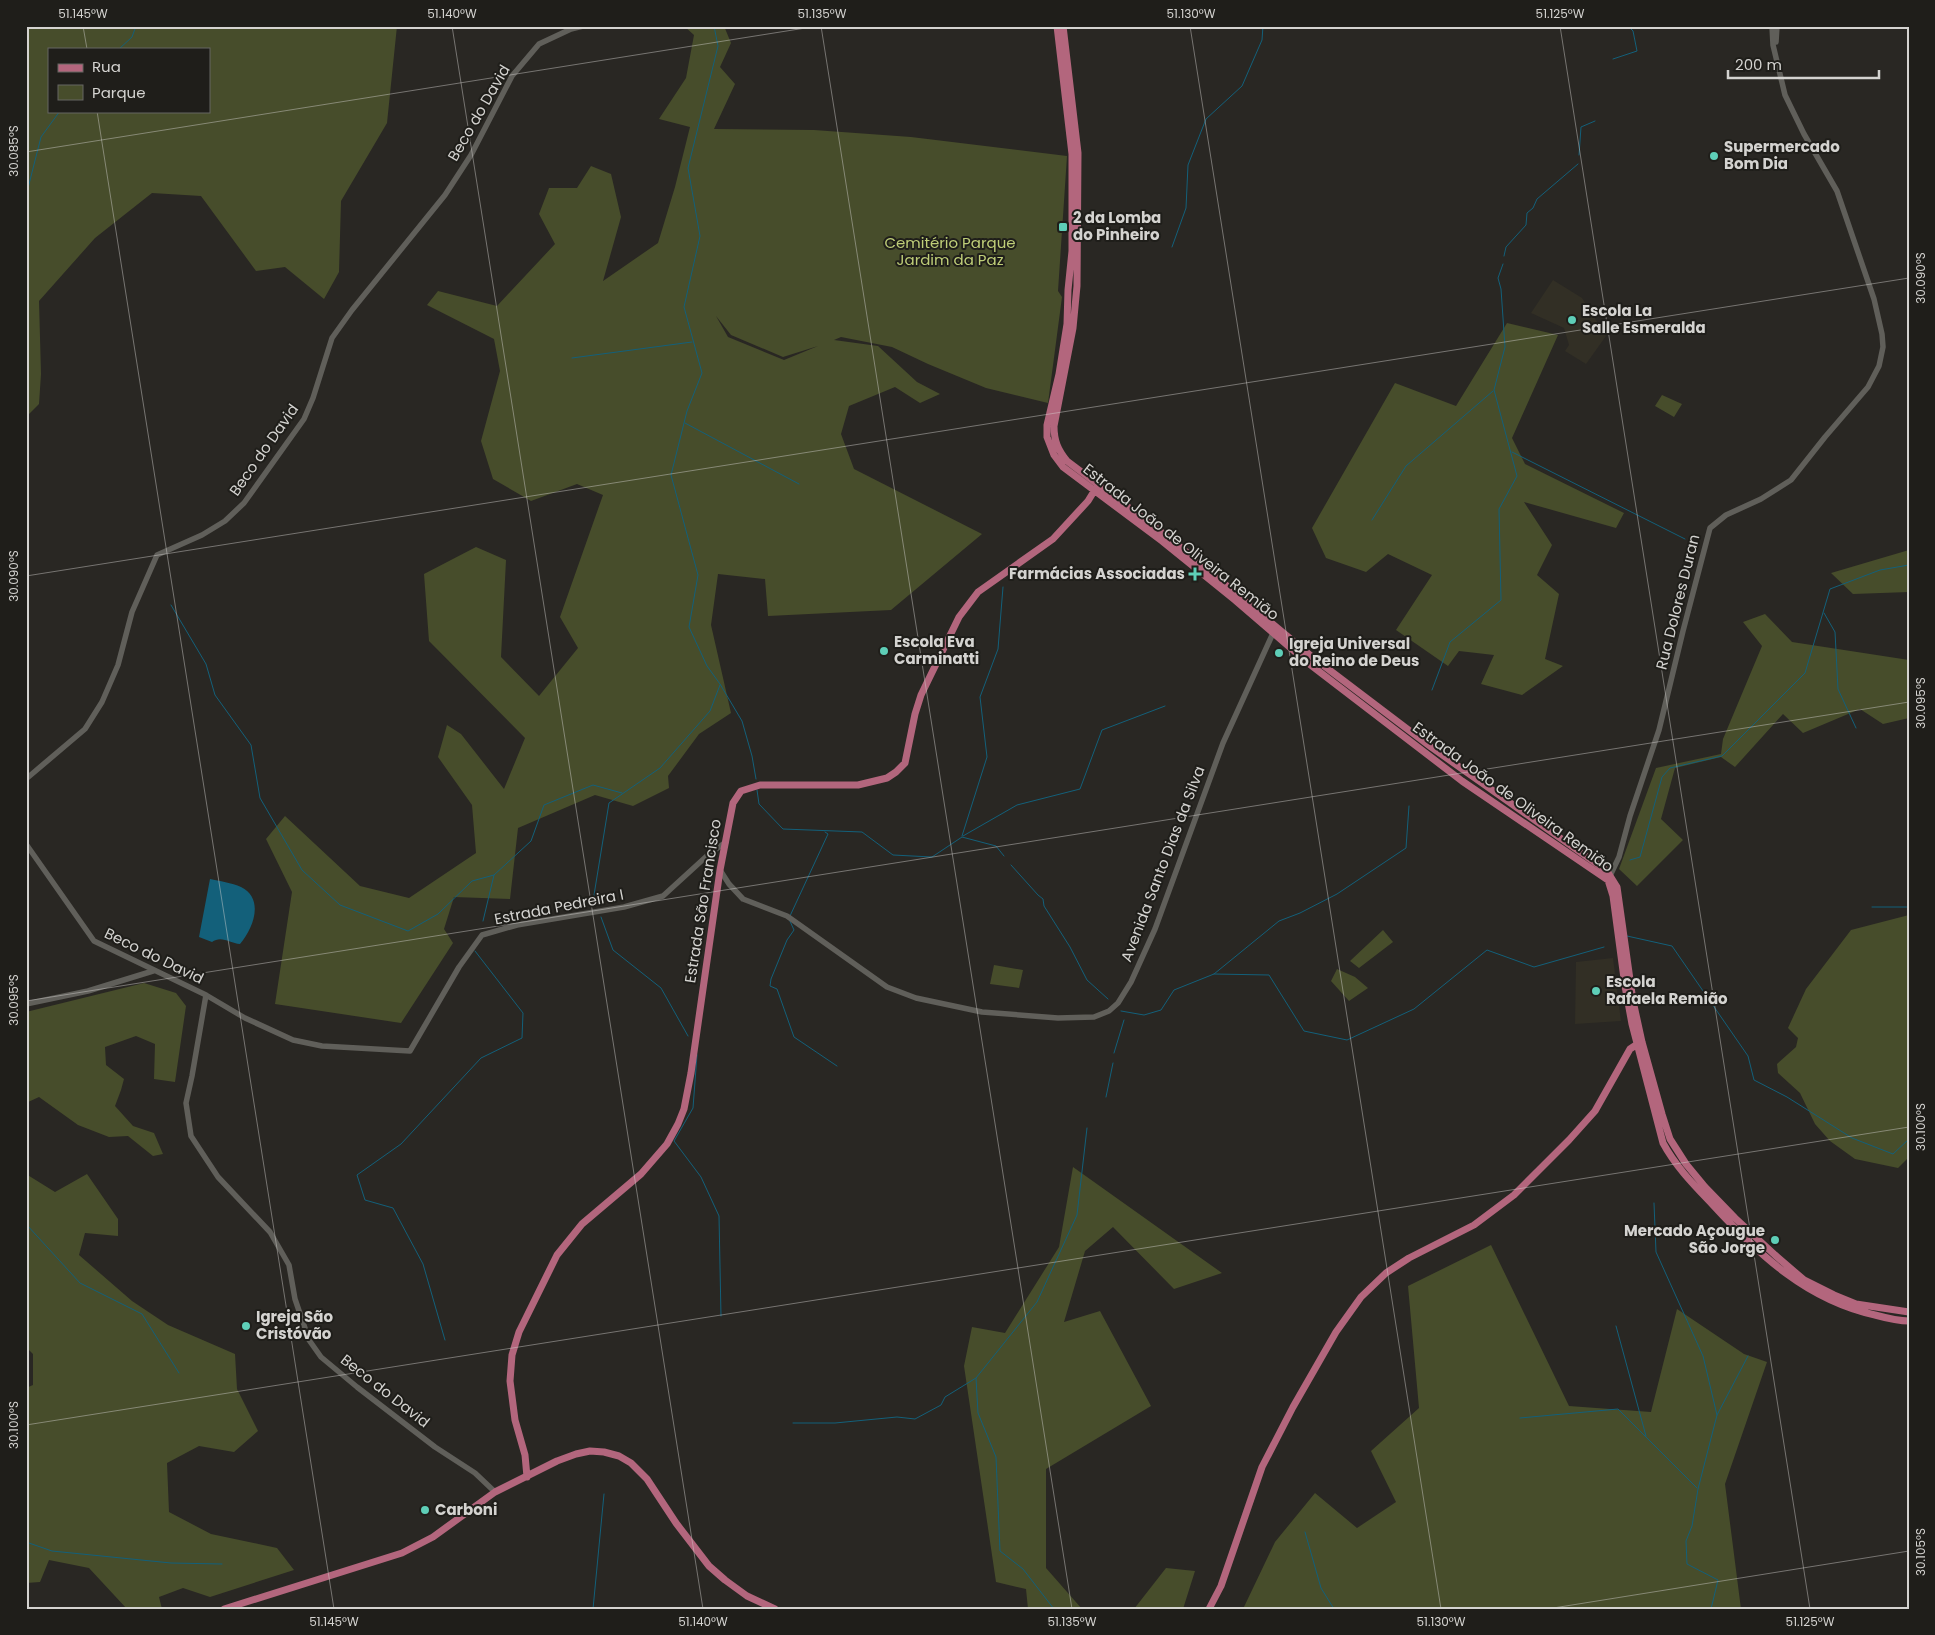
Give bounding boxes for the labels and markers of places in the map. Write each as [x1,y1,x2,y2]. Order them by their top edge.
place label: Supermercado Bom Dia [1724,136,1840,174]
marker: Supermercado Bom Dia [1708,150,1720,162]
place label: 2 da Lomba do Pinheiro [1073,207,1161,245]
marker: 2 da Lomba do Pinheiro [1057,221,1069,233]
place label: Escola La Salle Esmeralda [1582,300,1706,338]
marker: Escola La Salle Esmeralda [1566,314,1578,326]
place label: Farmácias Associadas [1009,563,1185,584]
marker: Farmácias Associadas [1189,568,1201,580]
place label: Escola Eva Carminatti [894,631,979,669]
place label: Igreja Universal do Reino de Deus [1289,633,1419,671]
marker: Escola Eva Carminatti [878,645,890,657]
marker: Igreja Universal do Reino de Deus [1273,647,1285,659]
place label: Escola Rafaela Remião [1606,971,1728,1009]
marker: Escola Rafaela Remião [1590,985,1602,997]
place label: Mercado Açougue São Jorge [1624,1220,1765,1258]
marker: Mercado Açougue São Jorge [1769,1234,1781,1246]
place label: Igreja São Cristóvão [256,1306,333,1344]
marker: Igreja São Cristóvão [240,1320,252,1332]
place label: Carboni [435,1499,497,1520]
marker: Carboni [419,1504,431,1516]

